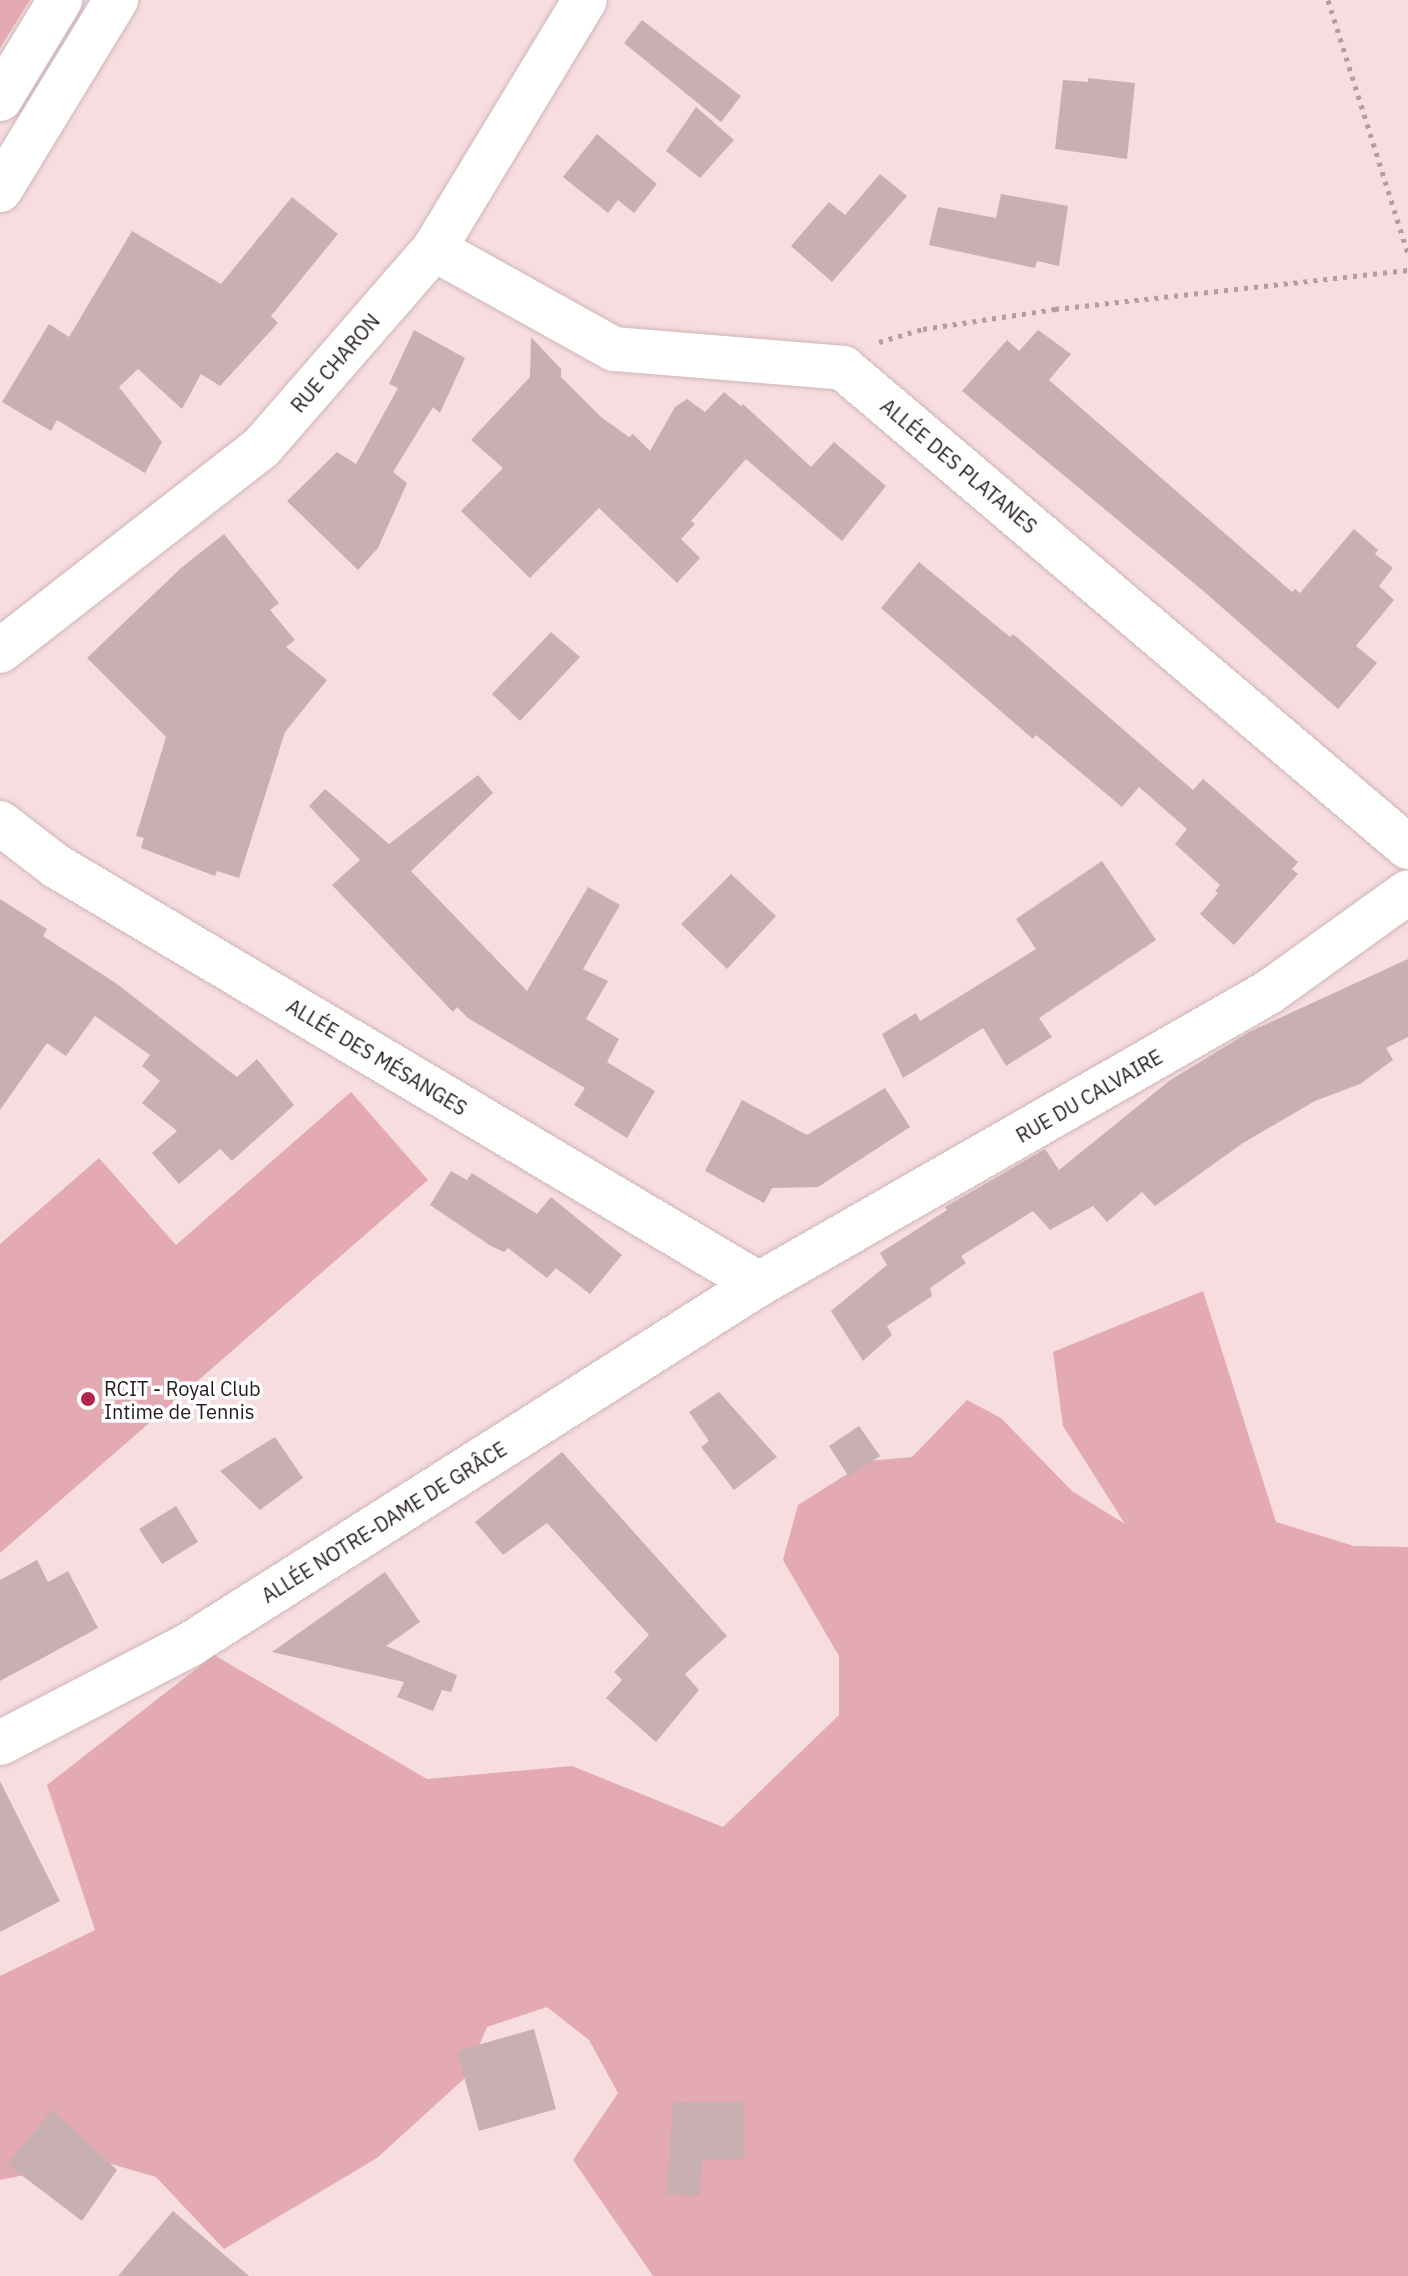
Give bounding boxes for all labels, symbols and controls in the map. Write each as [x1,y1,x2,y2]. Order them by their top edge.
street label: RUE CHARON [286,309,384,417]
street label: ALLÉE DES PLATANES [876,394,1042,538]
street label: ALLÉE DES MÉSANGES [283,994,471,1120]
street label: RUE DU CALVAIRE [1012,1044,1166,1148]
place label: RCIT - Royal Club Intime de Tennis [104,1376,261,1423]
marker: RCIT - Royal Club Intime de Tennis [79,1390,97,1408]
street label: ALLÉE NOTRE-DAME DE GRÂCE [257,1436,511,1608]

